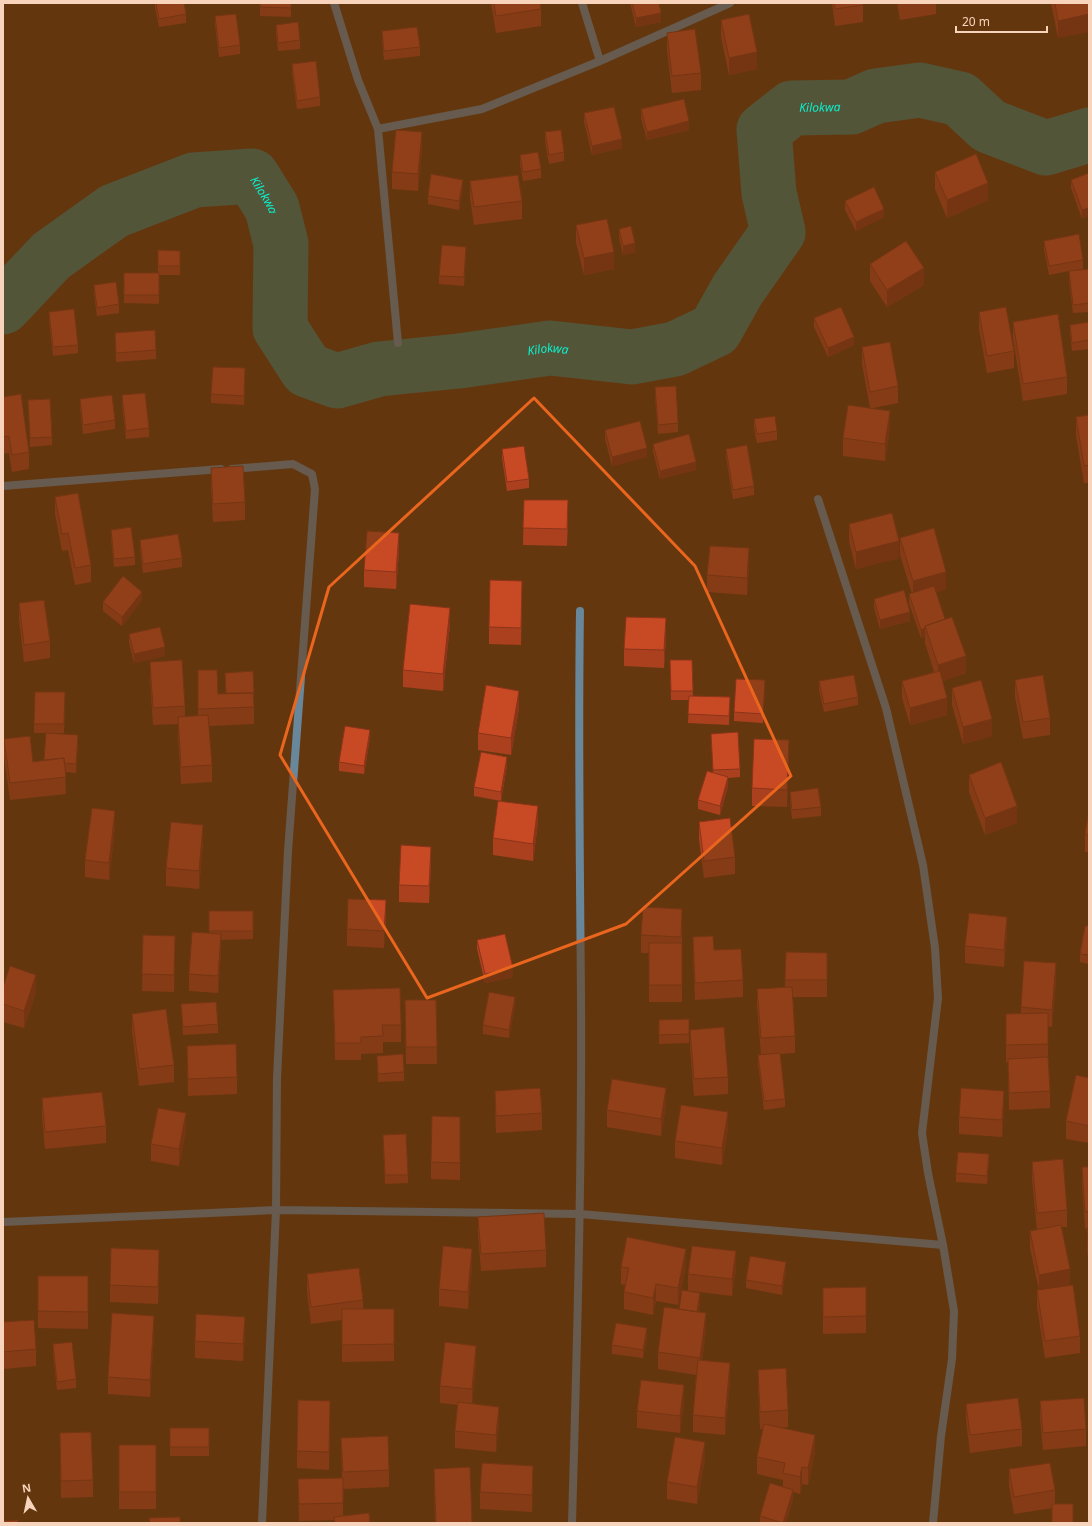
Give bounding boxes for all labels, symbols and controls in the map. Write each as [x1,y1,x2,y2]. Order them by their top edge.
scale bar [956,8,1047,34]
text: 20 m [962,13,990,30]
water label: Kilokwa [799,98,841,116]
water label: Kilokwa [246,173,282,215]
water label: Kilokwa [526,339,570,359]
north arrow [8,1478,48,1518]
text: N [21,1480,32,1496]

